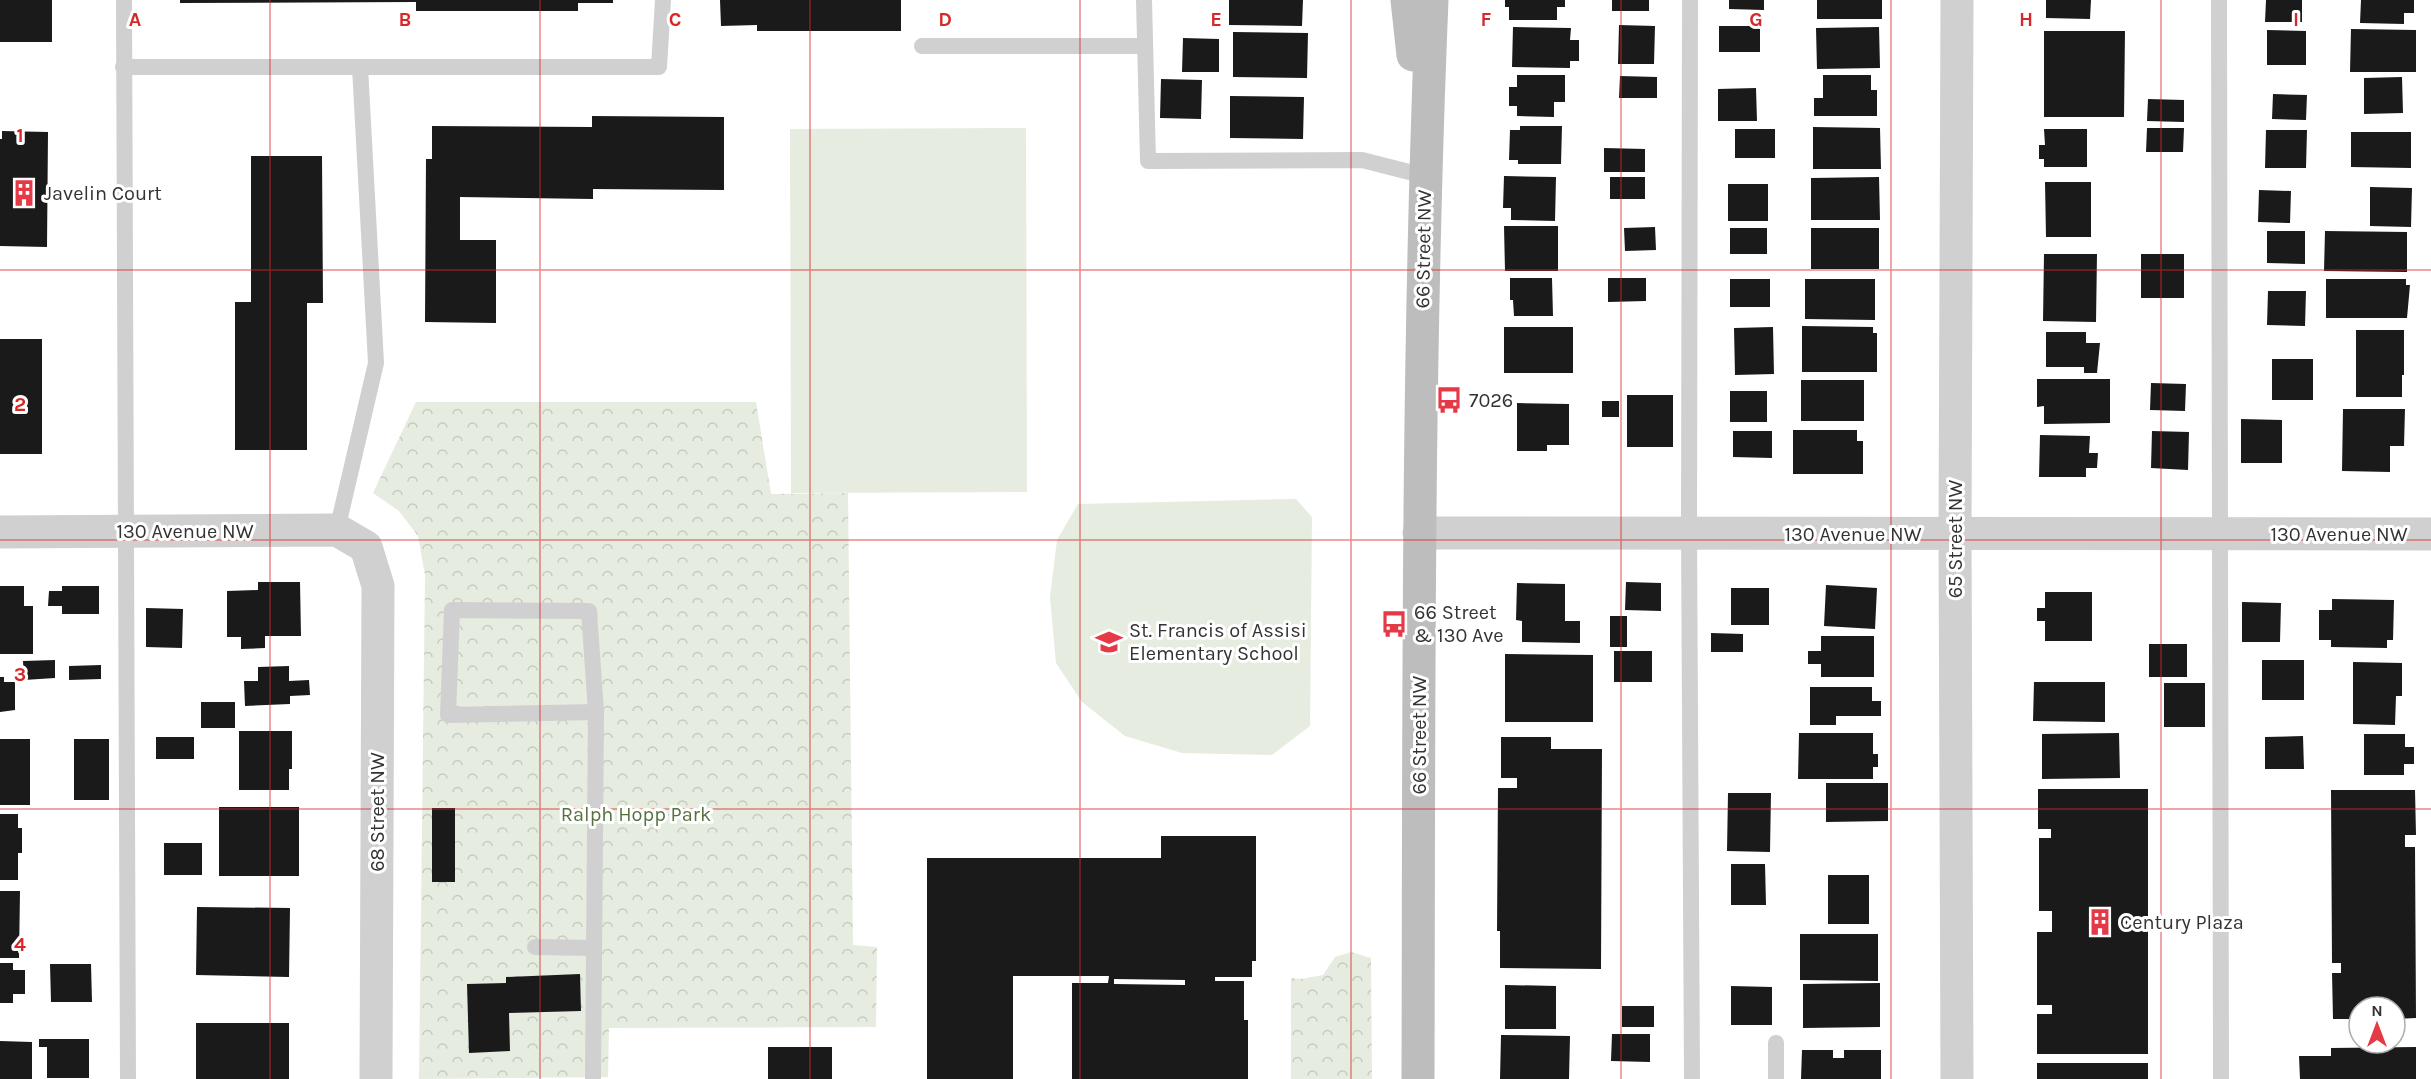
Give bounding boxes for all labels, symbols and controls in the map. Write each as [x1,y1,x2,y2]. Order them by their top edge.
text: A [129,8,142,31]
text: B [399,8,411,31]
text: C [669,8,681,31]
text: D [938,8,952,31]
text: E [1210,8,1222,31]
text: F [1481,8,1492,31]
text: G [1749,8,1763,31]
text: H [2019,8,2033,31]
text: I [2293,8,2299,31]
text: 1 [16,124,24,147]
building icon: Javelin Court [9,178,39,208]
place label: Javelin Court [44,182,162,205]
street label: 66 Street NW [1411,189,1436,309]
bus stop icon: 7026 [1434,385,1464,415]
place label: 7026 [1469,389,1513,412]
text: 2 [14,393,26,416]
street label: 65 Street NW [1944,480,1967,598]
street label: 130 Avenue NW [116,520,254,543]
street label: 130 Avenue NW [1784,523,1922,546]
street label: 130 Avenue NW [2270,523,2408,546]
place label: 66 Street & 130 Ave [1414,601,1503,647]
bus stop icon: 66 Street & 130 Ave [1379,609,1409,639]
place label: St. Francis of Assisi Elementary School [1129,619,1307,665]
school or university icon: St. Francis of Assisi Elementary School [1094,627,1124,657]
text: 3 [14,663,26,686]
street label: 66 Street NW [1408,675,1431,794]
street label: 68 Street NW [366,752,389,872]
park label: Ralph Hopp Park [561,803,711,826]
building icon: Century Plaza [2085,907,2115,937]
place label: Century Plaza [2120,911,2244,934]
text: 4 [14,933,26,956]
north arrow [2347,995,2407,1055]
text: N [2371,1001,2383,1020]

